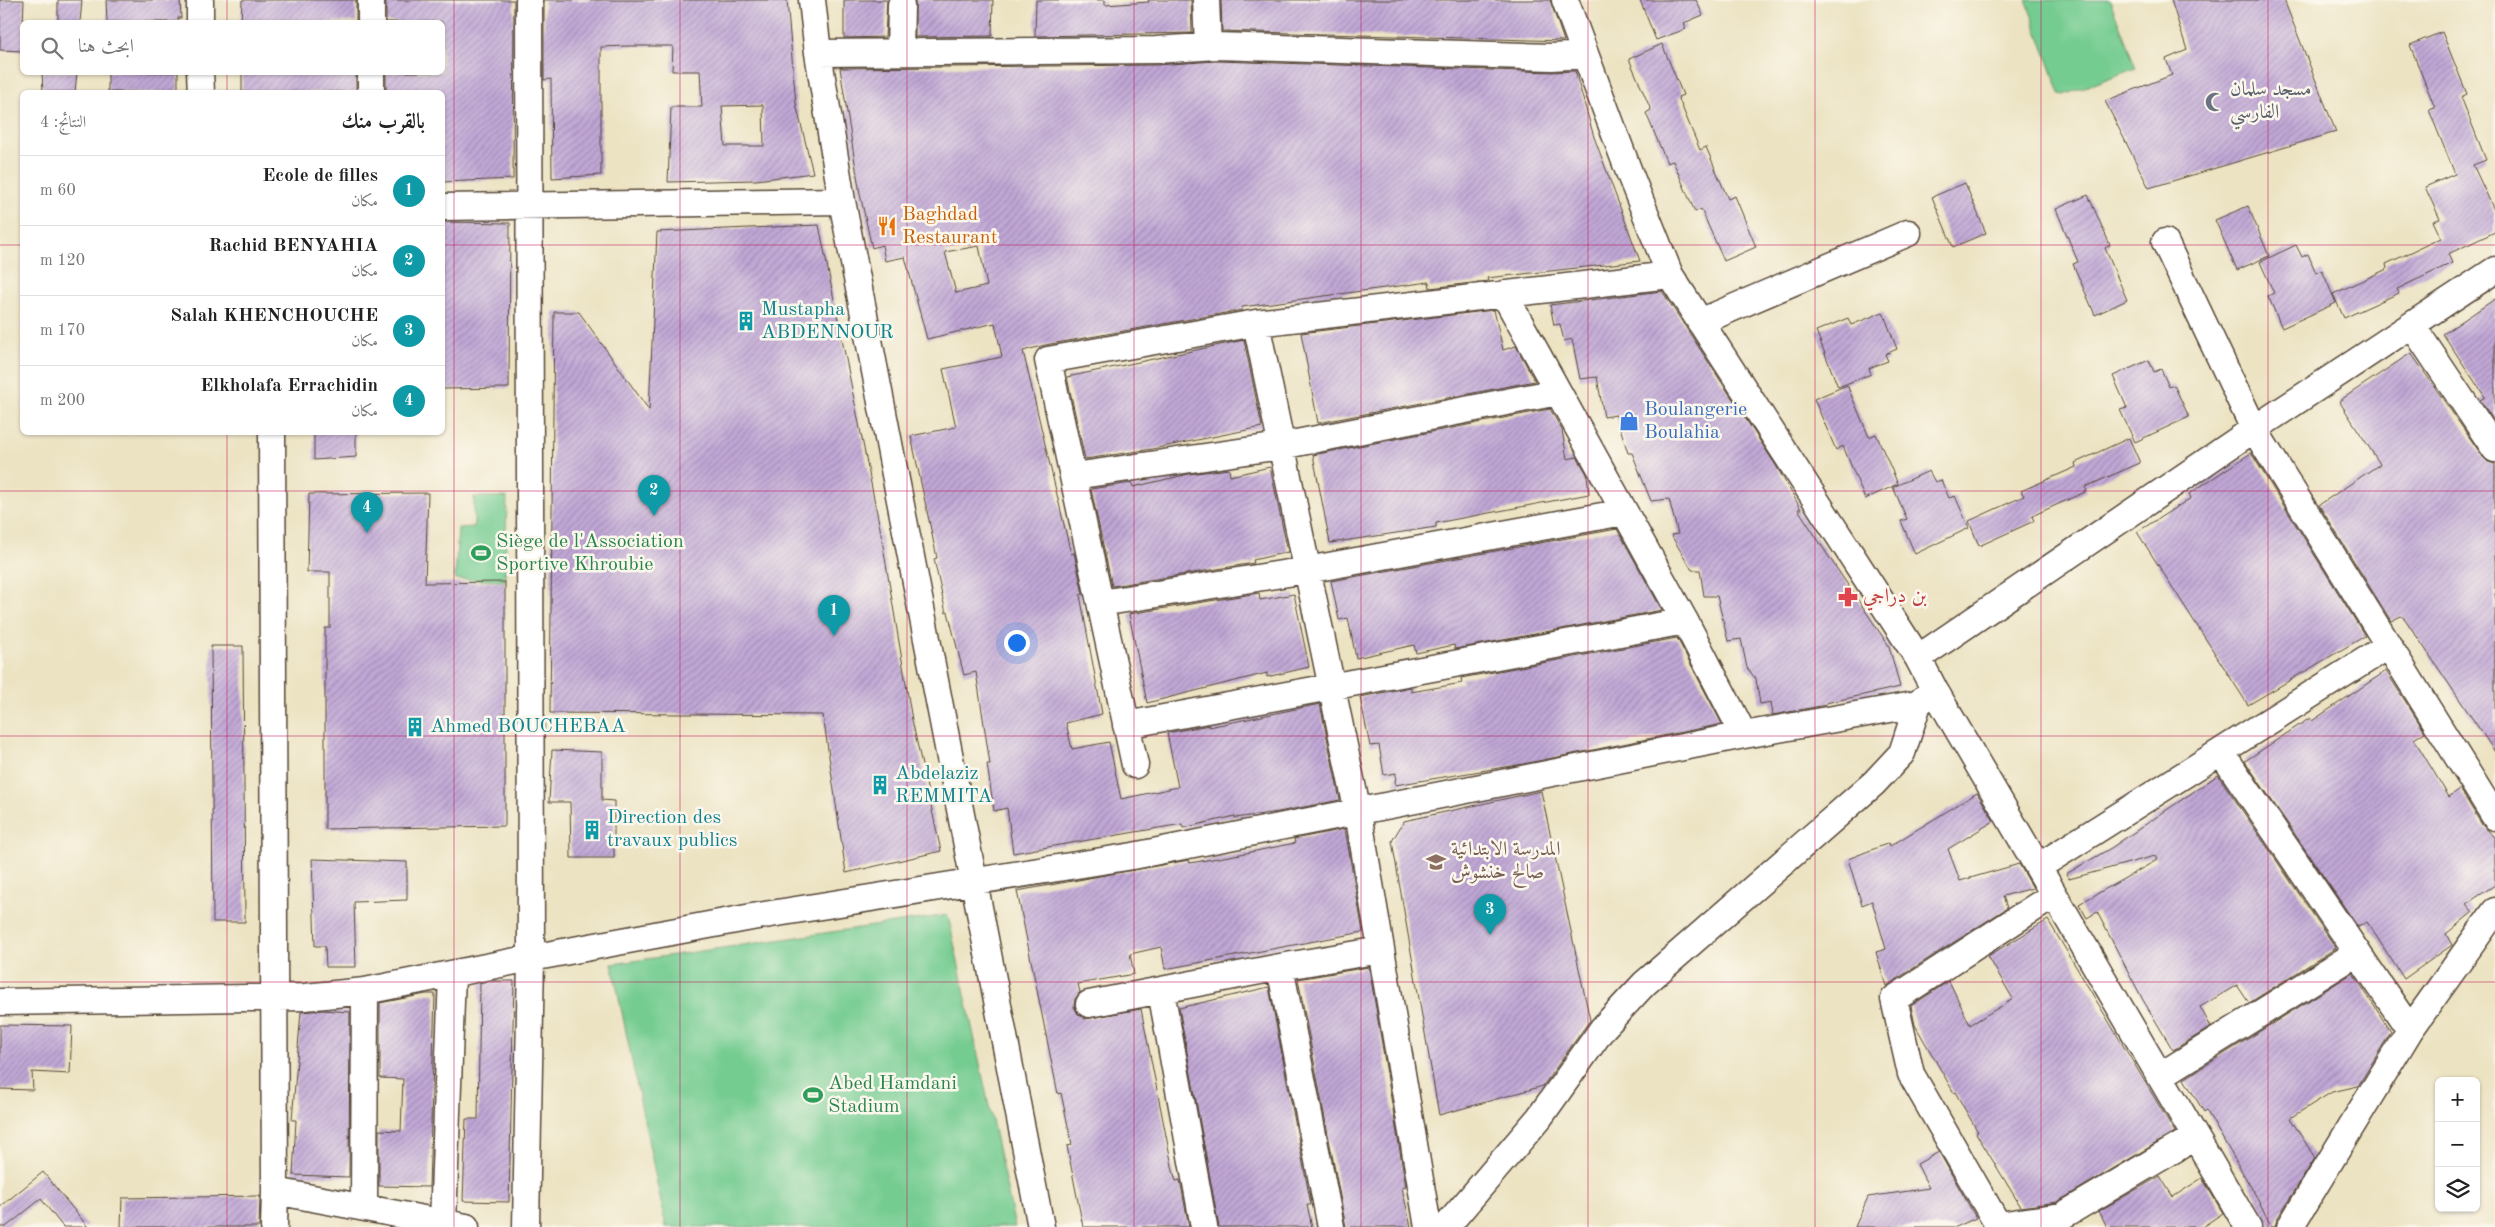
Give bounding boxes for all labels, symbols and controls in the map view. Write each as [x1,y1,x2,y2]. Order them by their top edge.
search box [20,20,445,75]
icon: search [38,34,66,62]
text: ابحث هنا [78,38,134,57]
place label: مسجد سلمان الفارسي [2230,80,2312,130]
mosque icon: مسجد سلمان الفارسي [2204,91,2226,113]
text: بالقرب منك [342,112,425,133]
text: النتائج: 4 [40,115,86,131]
text: Ecole de filles [262,167,378,186]
text: 60 m [40,183,76,199]
text: 1 [404,183,414,199]
text: مكان [351,194,378,210]
place label: Baghdad Restaurant [902,205,998,248]
restaurant icon: Baghdad Restaurant [876,215,898,237]
text: Rachid BENYAHIA [209,237,378,256]
text: 120 m [40,253,85,269]
text: 2 [404,253,414,269]
text: مكان [351,264,378,280]
place label: Mustapha ABDENNOUR [761,300,894,343]
text: Salah KHENCHOUCHE [170,307,378,326]
building icon: Mustapha ABDENNOUR [735,310,757,332]
text: 170 m [40,323,85,339]
text: 3 [404,323,414,339]
text: مكان [351,334,378,350]
text: Elkholafa Errachidin [200,377,378,396]
text: 200 m [40,393,85,409]
text: 4 [404,393,414,409]
place label: Boulangerie Boulahia [1644,400,1747,443]
text: مكان [351,404,378,420]
shop icon: Boulangerie Boulahia [1618,410,1640,432]
pin: 2 [638,475,670,516]
pin: 4 [351,492,383,533]
place label: Siège de l'Association Sportive Khroubie [496,532,684,575]
sports icon: Siège de l'Association Sportive Khroubie [470,542,492,564]
pharmacy icon: بن دراجي [1837,586,1859,608]
place label: بن دراجي [1863,587,1927,611]
pin: 1 [818,595,850,636]
your location [1004,630,1030,656]
building icon: Ahmed BOUCHEBAA [404,716,426,738]
place label: Ahmed BOUCHEBAA [430,717,626,737]
place label: Abdelaziz REMMITA [895,764,992,807]
building icon: Abdelaziz REMMITA [869,774,891,796]
place label: Direction des travaux publics [607,808,737,851]
building icon: Direction des travaux publics [581,819,603,841]
place label: المدرسة الابتدائية صالح خنشوش [1451,840,1561,888]
school or university icon: المدرسة الابتدائية صالح خنشوش [1425,851,1447,873]
pin: 3 [1474,894,1506,935]
place label: Abed Hamdani Stadium [828,1074,957,1117]
map controls [2435,1077,2480,1212]
button: + [2435,1077,2480,1122]
sports icon: Abed Hamdani Stadium [802,1084,824,1106]
button: − [2435,1122,2480,1167]
button: layers [2435,1167,2480,1212]

